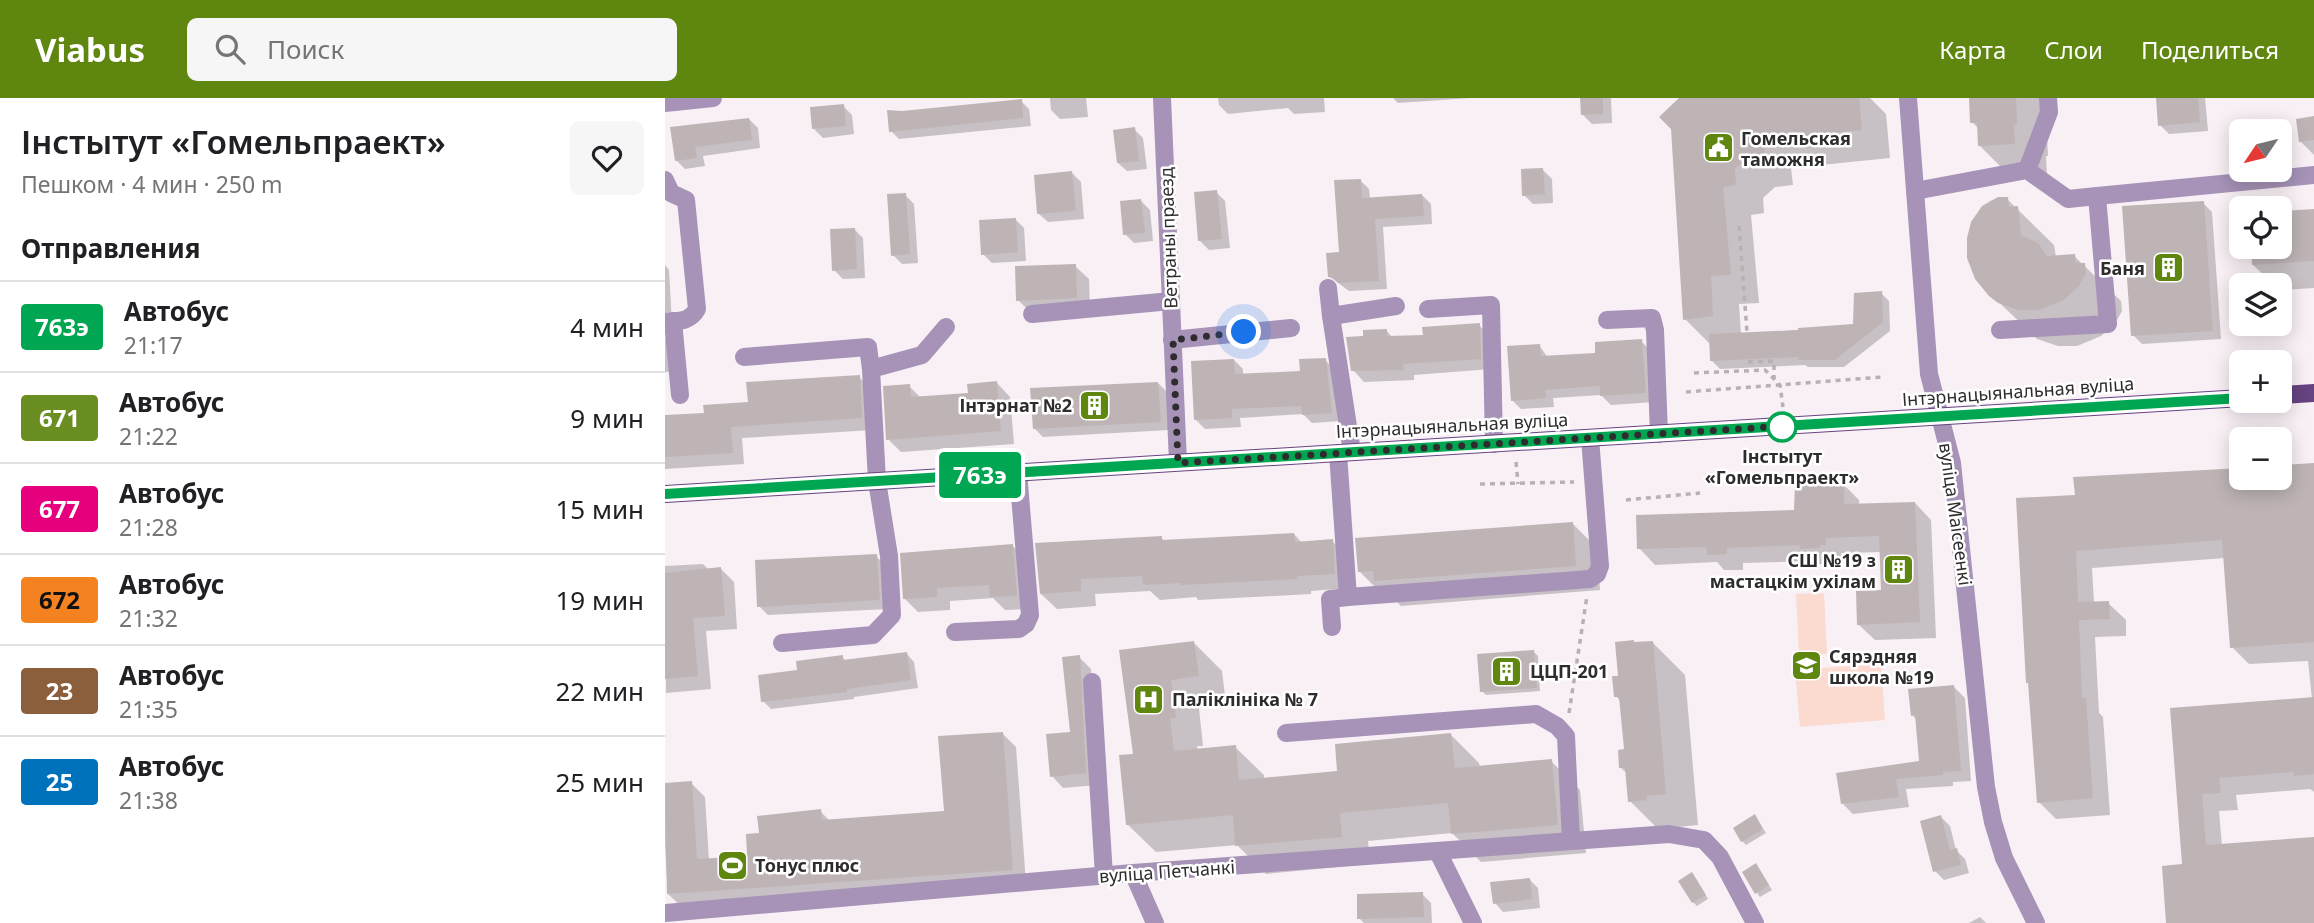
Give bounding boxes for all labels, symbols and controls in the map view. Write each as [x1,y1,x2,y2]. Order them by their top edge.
search box [187,18,677,81]
text: Viabus [35,27,145,72]
icon: search [211,30,249,68]
text: Поиск [267,31,344,67]
text: Карта [1939,33,2006,66]
text: Слои [2044,33,2103,66]
text: Поделиться [2141,33,2279,66]
text: Інстытут «Гомельпраект» [21,119,446,164]
north arrow [2229,119,2293,182]
map controls [2229,119,2292,490]
button: heart [570,121,644,195]
place label: Гомельская таможня [1741,126,1851,171]
public building icon: Гомельская таможня [1701,131,1735,165]
street label: Ветраны праезд [1154,167,1182,309]
text: Пешком · 4 мин · 250 m [21,168,283,200]
button: locate [2229,196,2292,259]
text: Отправления [21,230,200,266]
building icon: Баня [2151,251,2185,285]
place label: Баня [2100,256,2145,280]
button: layers [2229,273,2292,336]
text: Автобус [124,293,229,329]
text: 4 мин [570,309,644,345]
text: 763э [35,310,89,343]
your location [1226,314,1261,349]
text: 21:17 [124,329,183,361]
button: + [2229,350,2292,413]
street label: Інтэрнацыянальная вуліца [1901,371,2135,411]
text: Автобус [119,384,224,420]
building icon: Інтэрнат №2 [1078,388,1112,422]
place label: Інтэрнат №2 [960,393,1072,417]
text: 9 мин [570,400,644,436]
text: 671 [39,401,80,434]
street label: Інтэрнацыянальная вуліца [1335,407,1569,443]
marker: Інстытут «Гомельпраект» [1767,412,1797,442]
text: 21:22 [119,420,178,452]
button: − [2229,427,2292,490]
street label: вуліца Маісеенкі [1934,441,1978,587]
place label: Інстытут «Гомельпраект» [1705,444,1859,489]
line badge: 763э [931,452,1029,498]
text: 763э [953,458,1007,491]
text: Автобус [119,475,224,511]
text: 15 мин [555,491,644,527]
text: 677 [39,492,80,525]
text: 21:28 [119,511,178,543]
place label: СШ №19 з мастацкім ухілам [1710,548,1876,593]
building icon: СШ №19 з мастацкім ухілам [1882,553,1916,587]
text: Автобус [119,566,224,602]
text: 19 мин [555,582,644,618]
text: 672 [39,583,80,616]
text: 21:32 [119,602,178,634]
place label: Сярэдняя школа №19 [1829,644,1934,689]
school or university icon: Сярэдняя школа №19 [1789,649,1823,683]
building icon: ЦЦП-201 [1490,654,1524,688]
text: Автобус [119,657,224,693]
place label: ЦЦП-201 [1530,659,1608,683]
text: 22 мин [555,673,644,709]
text: 23 [46,674,73,707]
hospital icon: Паліклініка № 7 [1132,682,1166,716]
place label: Паліклініка № 7 [1172,687,1318,711]
text: 21:35 [119,693,178,725]
text: Автобус [119,748,224,784]
text: 25 мин [555,764,644,800]
text: 25 [46,765,73,798]
text: 21:38 [119,784,178,816]
sports icon: Тонус плюс [715,848,749,882]
place label: Тонус плюс [755,853,859,877]
street label: вуліца Петчанкі [1098,854,1236,888]

